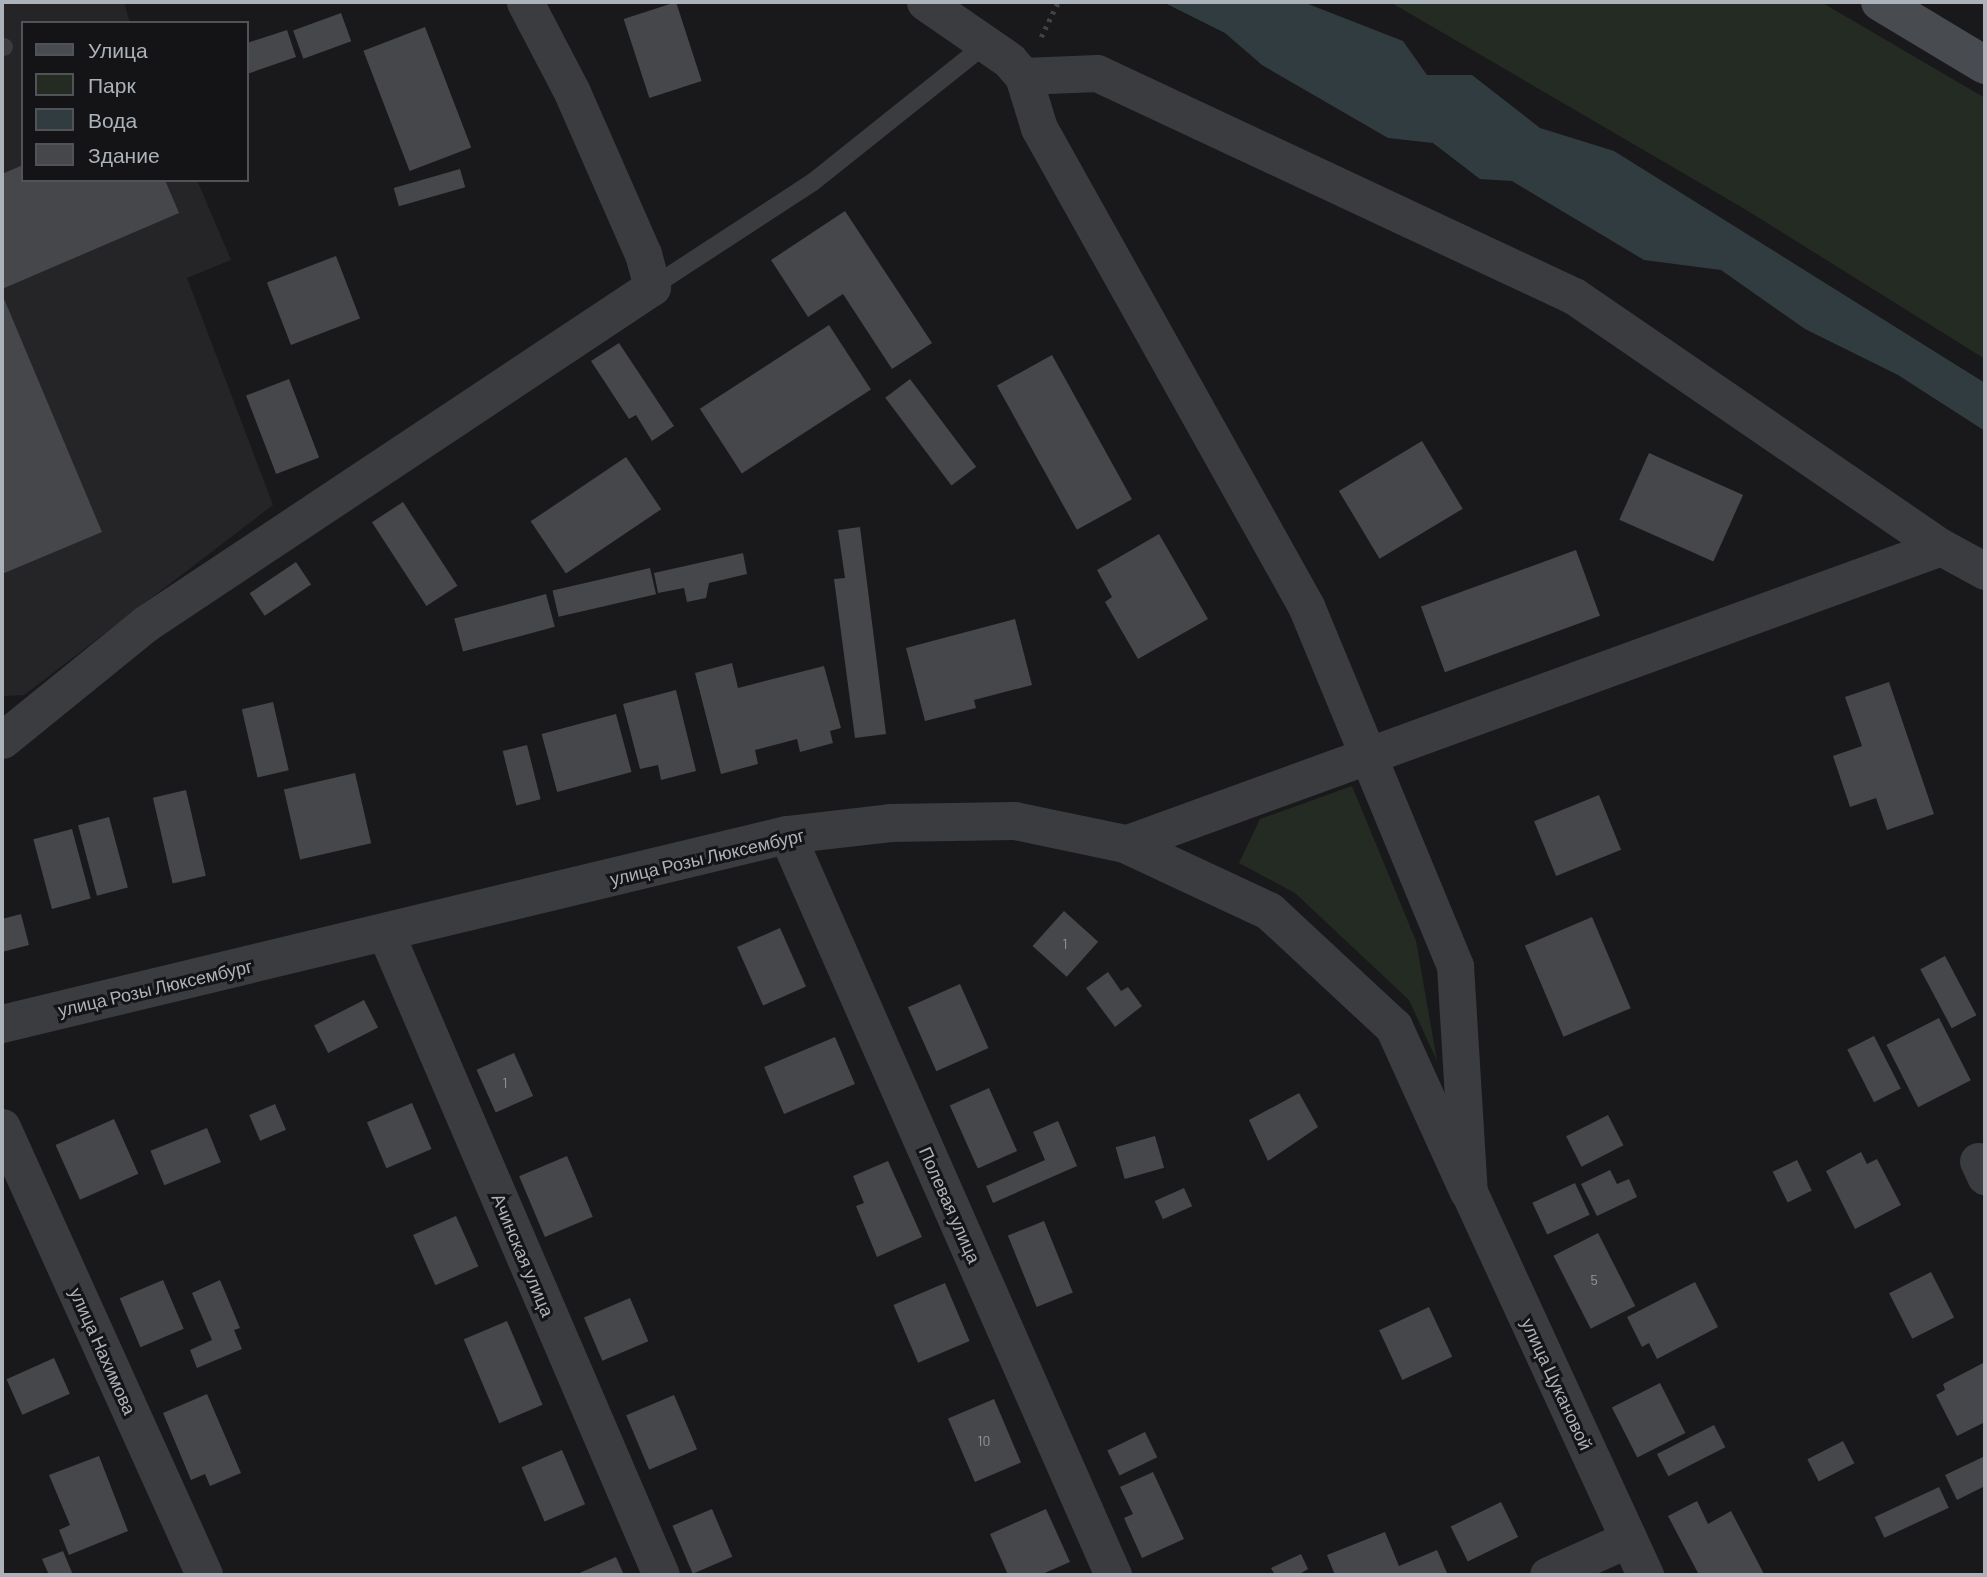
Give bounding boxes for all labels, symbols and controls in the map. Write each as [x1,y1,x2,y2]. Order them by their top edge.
legend [21,21,248,182]
text: Улица [88,37,148,62]
text: Парк [88,72,136,97]
text: Вода [88,107,137,132]
text: Здание [88,142,160,167]
street label: улица Розы Люксембург [608,824,806,890]
house number: 1 [1063,936,1067,952]
street label: улица Розы Люксембург [56,955,254,1021]
house number: 1 [503,1075,507,1091]
street label: Полевая улица [915,1143,985,1267]
street label: Ачинская улица [487,1190,559,1320]
house number: 5 [1590,1272,1598,1288]
street label: улица Нахимова [65,1284,141,1418]
street label: улица Цукановой [1517,1315,1597,1453]
house number: 10 [978,1433,990,1449]

